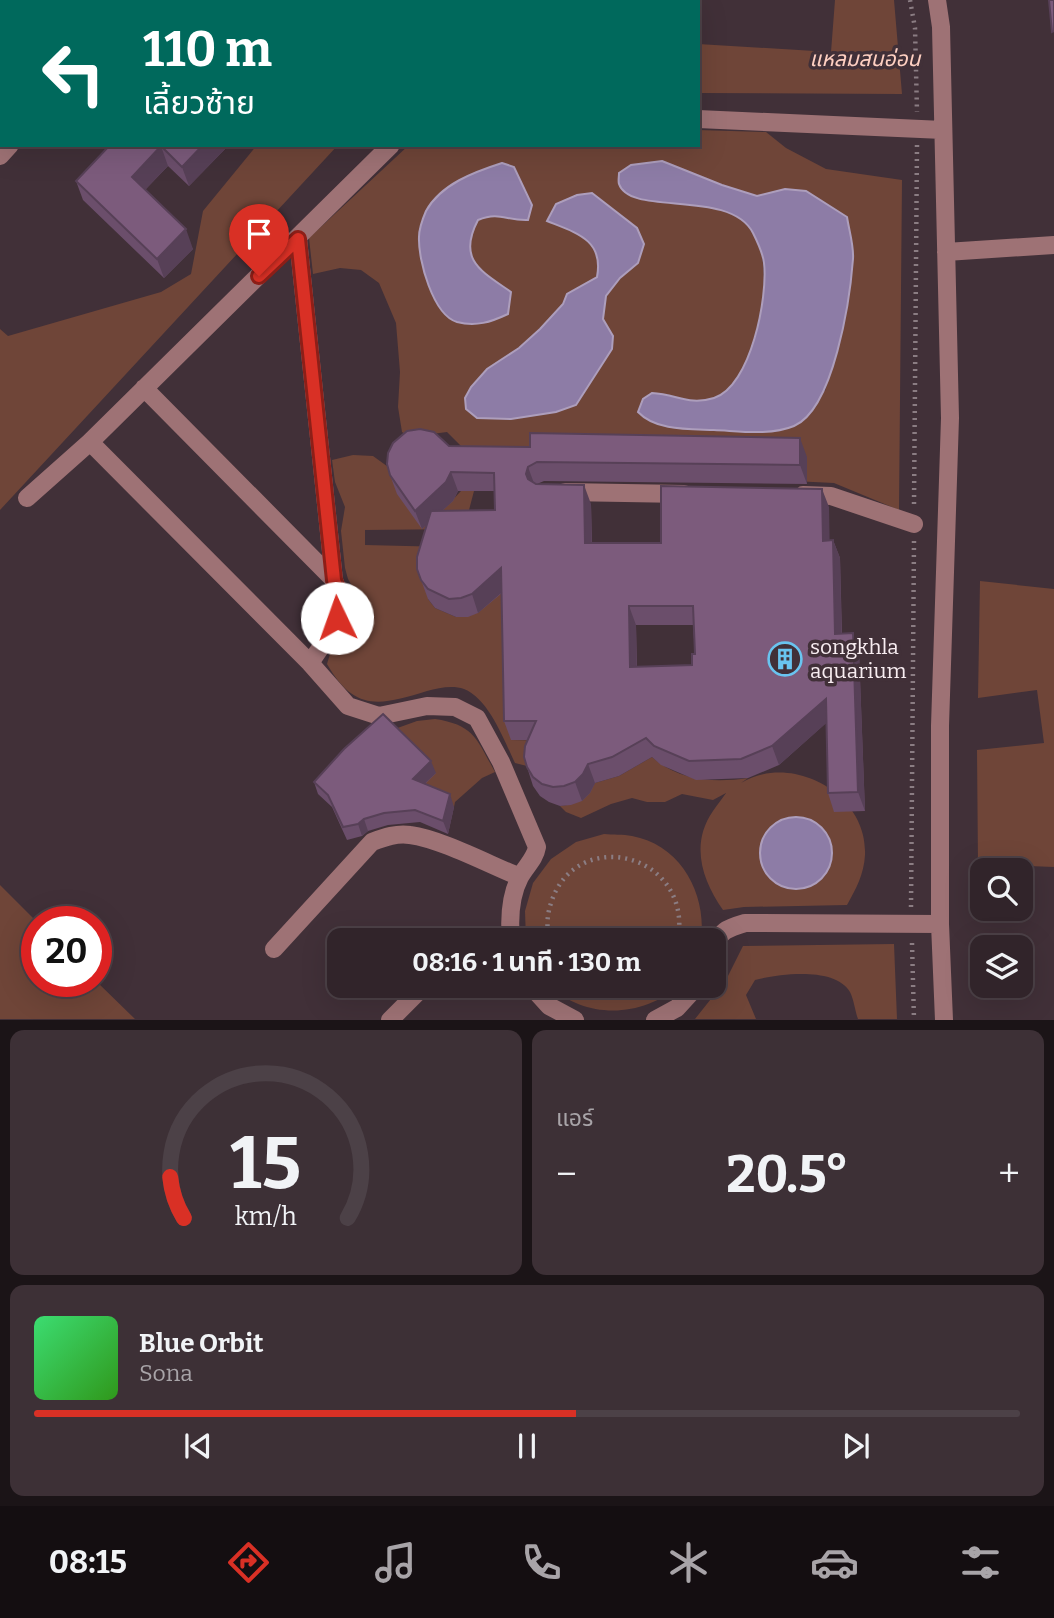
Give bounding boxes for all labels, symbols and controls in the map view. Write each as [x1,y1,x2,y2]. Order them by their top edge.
text: 110 m [143,20,272,79]
icon: left [28,28,119,119]
park label: แหลมสนอ่อน [809,46,922,72]
text: เลี้ยวซ้าย [143,84,255,122]
pin [229,204,289,276]
icon: arrive [240,215,278,253]
position arrow [300,581,374,655]
place label: songkhla aquarium [810,634,906,684]
building icon: songkhla aquarium [766,640,804,678]
map controls [970,858,1033,998]
button: search [970,858,1033,921]
speed limit sign: 20 [21,906,112,997]
button: layers [970,935,1033,998]
text: 08:16 · 1 นาที · 130 m [412,947,641,978]
text: แอร์ [556,1104,593,1132]
text: 15 [230,1121,302,1208]
text: 20.5° [726,1143,849,1206]
text: − [556,1151,577,1197]
text: + [998,1151,1020,1197]
text: km/h [235,1202,297,1232]
text: Blue Orbit [139,1328,263,1359]
text: Sona [139,1359,193,1387]
icon: previous [179,1427,217,1465]
icon: pause [508,1427,546,1465]
icon: next [837,1427,875,1465]
icon: directions [224,1538,273,1587]
icon: music [371,1538,420,1587]
icon: phone [517,1538,566,1587]
icon: climate [664,1538,713,1587]
icon: car [810,1538,859,1587]
icon: filters [956,1538,1005,1587]
text: 08:15 [49,1543,127,1581]

